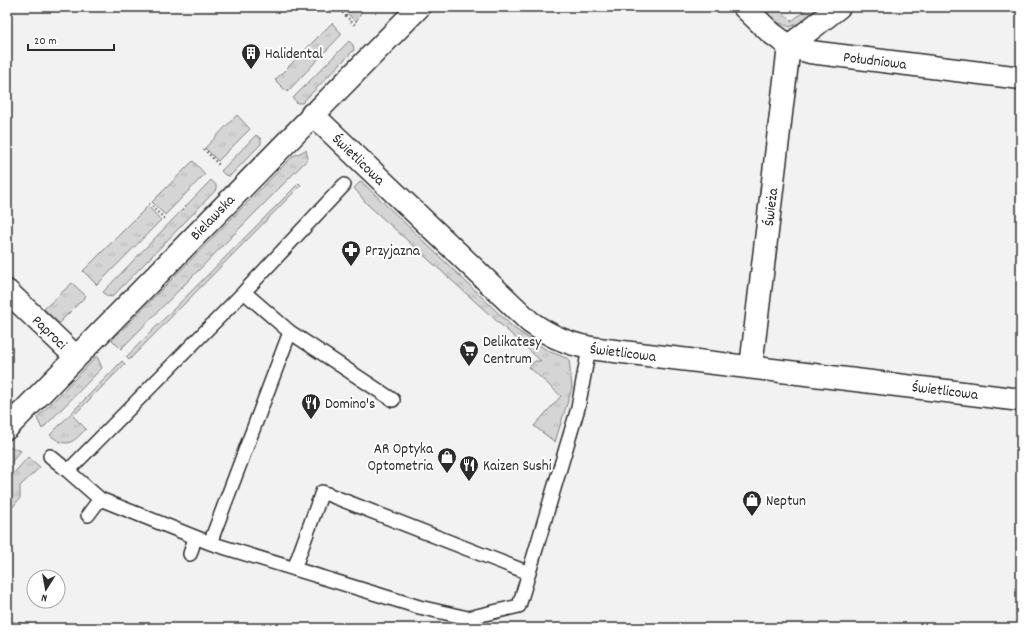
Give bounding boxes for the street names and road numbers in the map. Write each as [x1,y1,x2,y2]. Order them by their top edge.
street label: Południowa [842,47,909,77]
street label: Świetlicowa [326,129,390,192]
street label: Świeża [759,186,785,227]
street label: Bielawska [186,190,242,246]
street label: Paproci [26,311,71,356]
street label: Świetlicowa [588,339,658,369]
street label: Świetlicowa [910,377,980,407]

